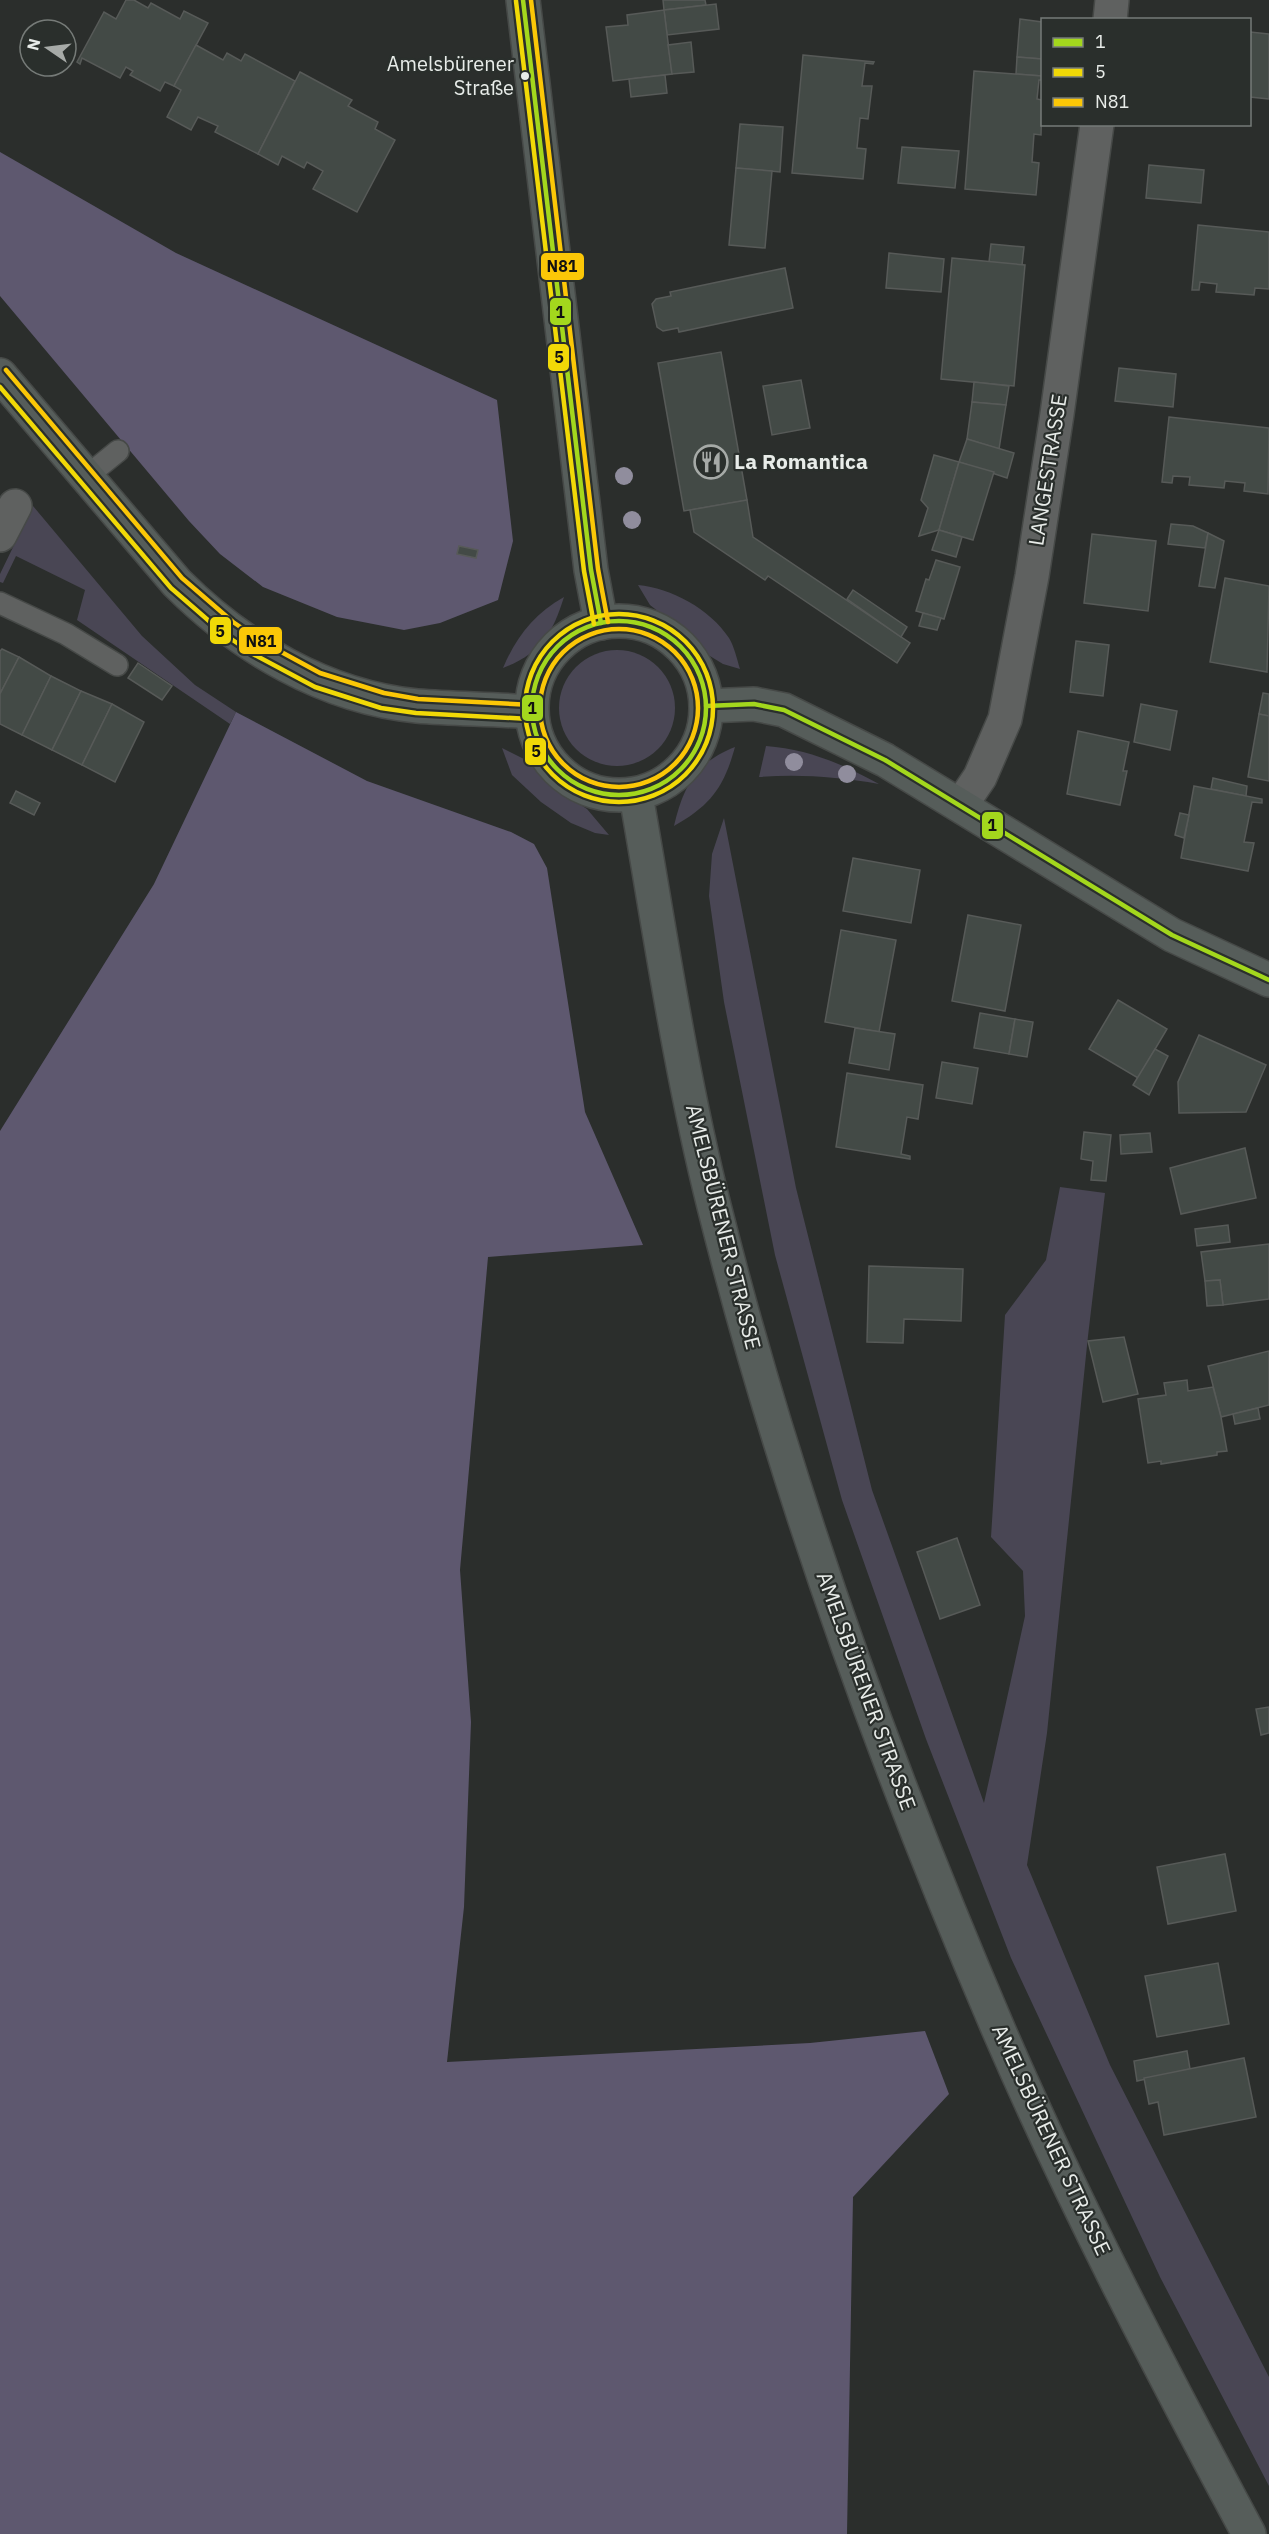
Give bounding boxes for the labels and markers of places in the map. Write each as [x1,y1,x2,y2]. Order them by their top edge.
place label: Amelsbürener Straße [387,50,514,101]
marker: Amelsbürener Straße [519,70,531,82]
restaurant icon: La Romantica [693,444,729,480]
place label: La Romantica [734,447,868,475]

